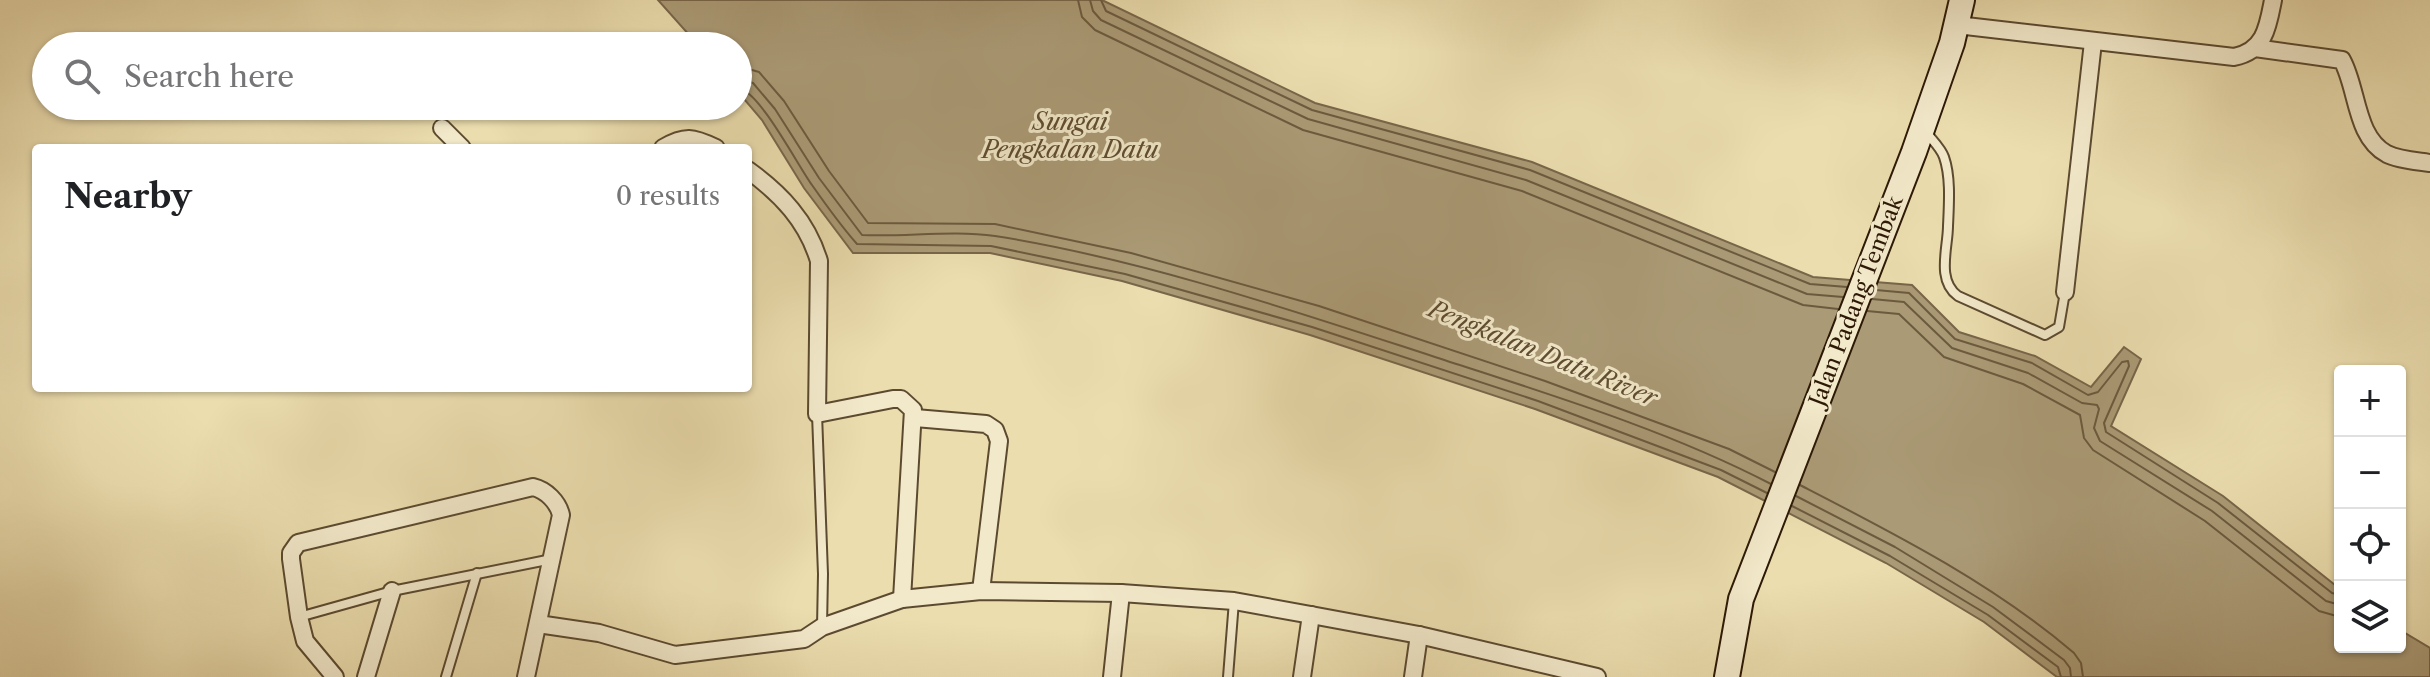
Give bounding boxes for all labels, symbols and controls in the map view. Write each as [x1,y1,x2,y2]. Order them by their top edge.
search box [32,32,752,120]
icon: search [60,54,104,98]
text: Search here [124,58,294,95]
water label: Sungai Pengkalan Datu [980,107,1159,164]
text: Nearby [64,175,192,217]
text: 0 results [616,180,720,212]
street label: Jalan Padang Tembak [1802,191,1909,413]
water label: Pengkalan Datu River [1423,293,1663,413]
map controls [2334,365,2406,653]
button: + [2334,365,2406,437]
button: − [2334,437,2406,509]
button: locate [2334,509,2406,581]
button: layers [2334,581,2406,653]

